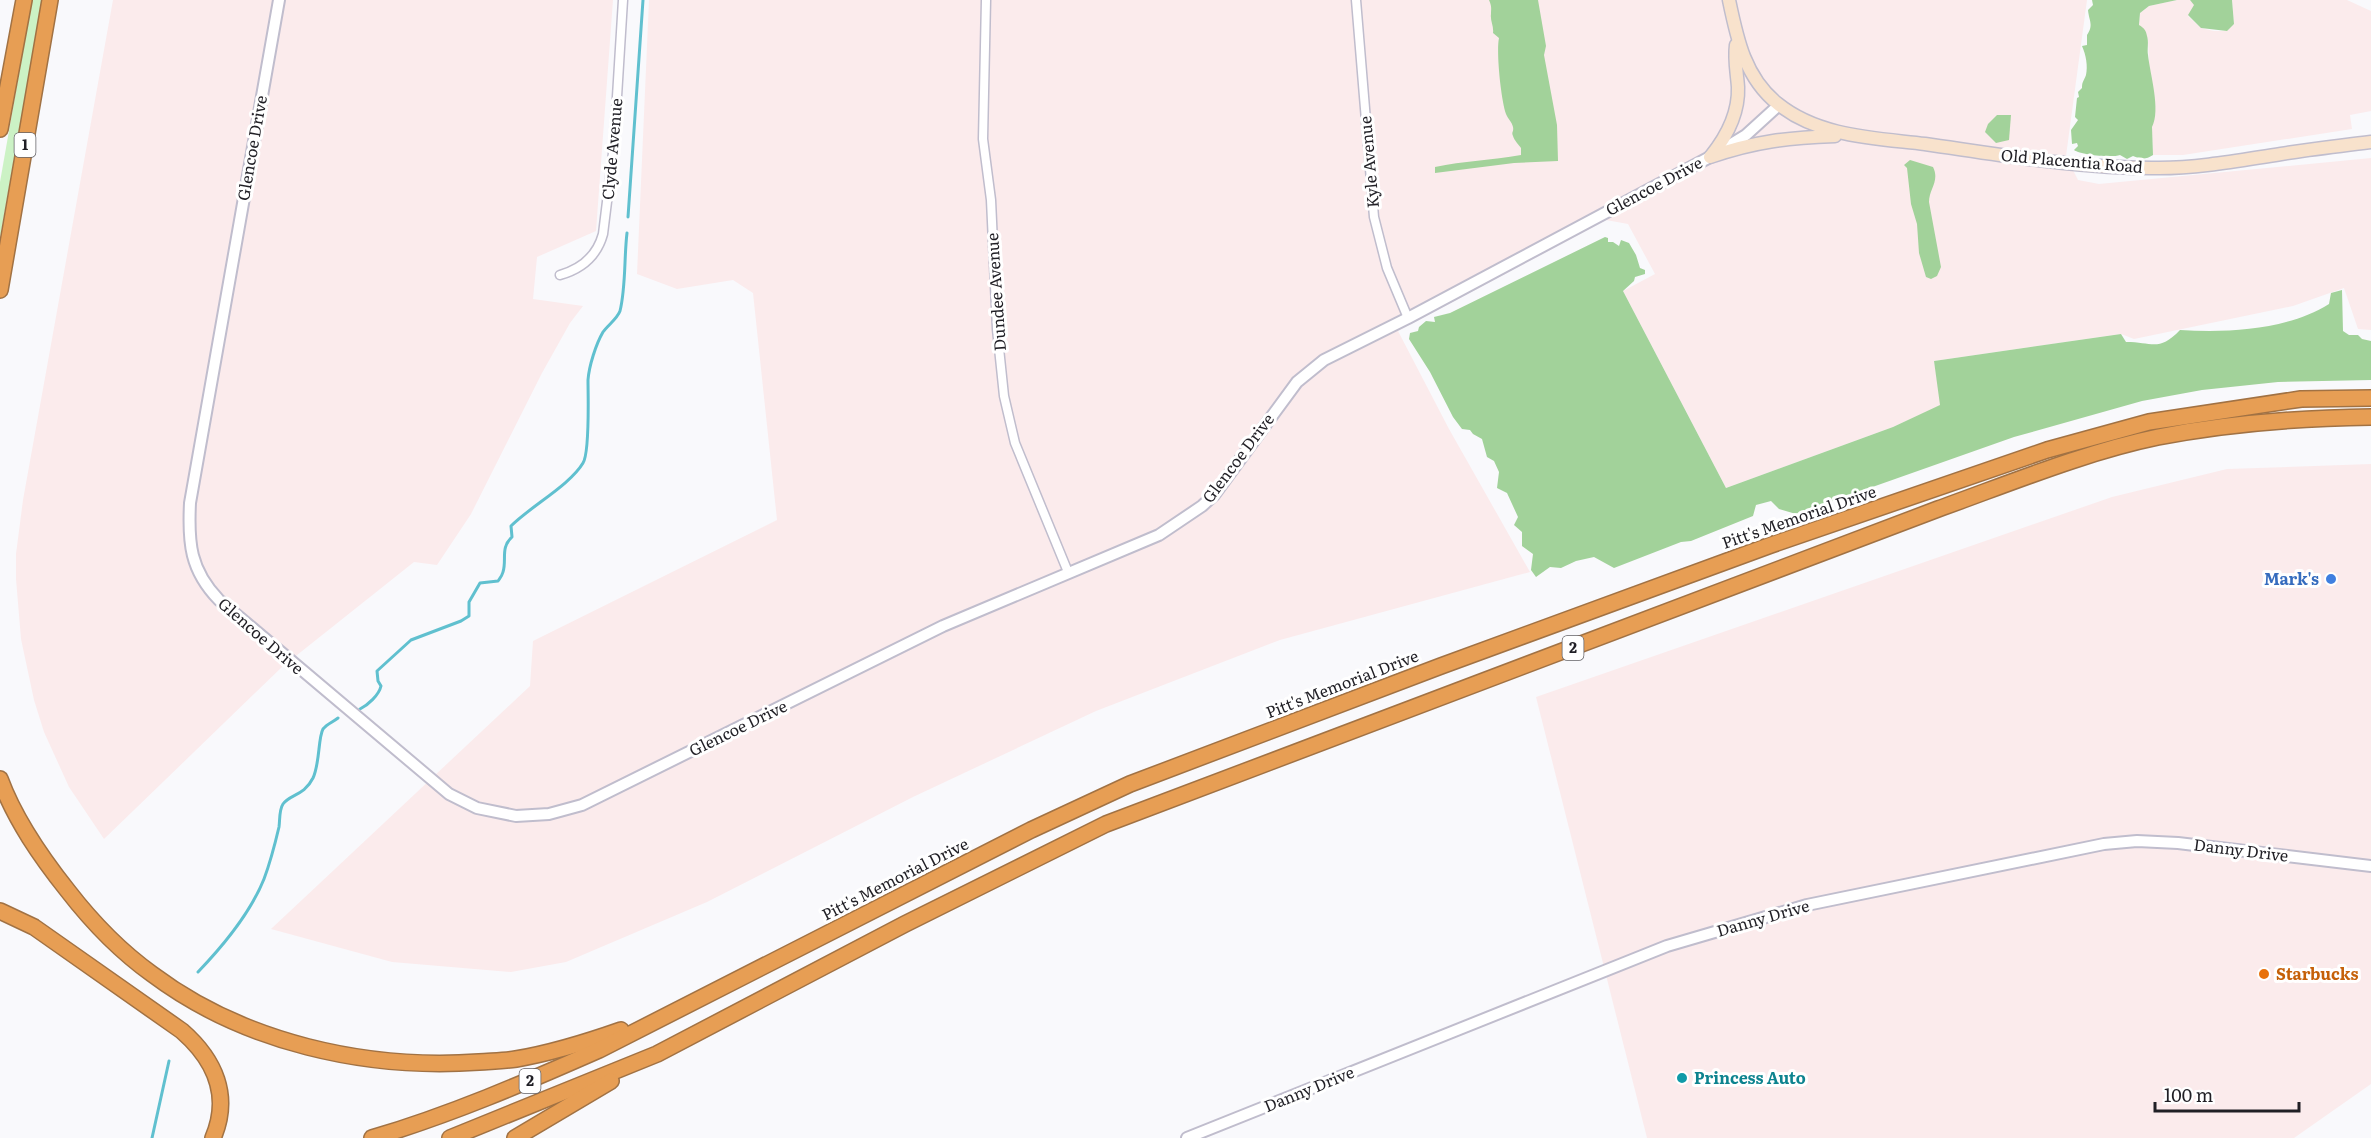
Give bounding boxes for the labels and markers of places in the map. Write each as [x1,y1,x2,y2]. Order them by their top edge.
place label: Mark's [2264,566,2319,590]
marker: Mark's [2324,572,2338,586]
place label: Starbucks [2276,961,2358,985]
marker: Starbucks [2257,967,2271,981]
place label: Princess Auto [1694,1065,1806,1089]
marker: Princess Auto [1675,1071,1689,1085]

